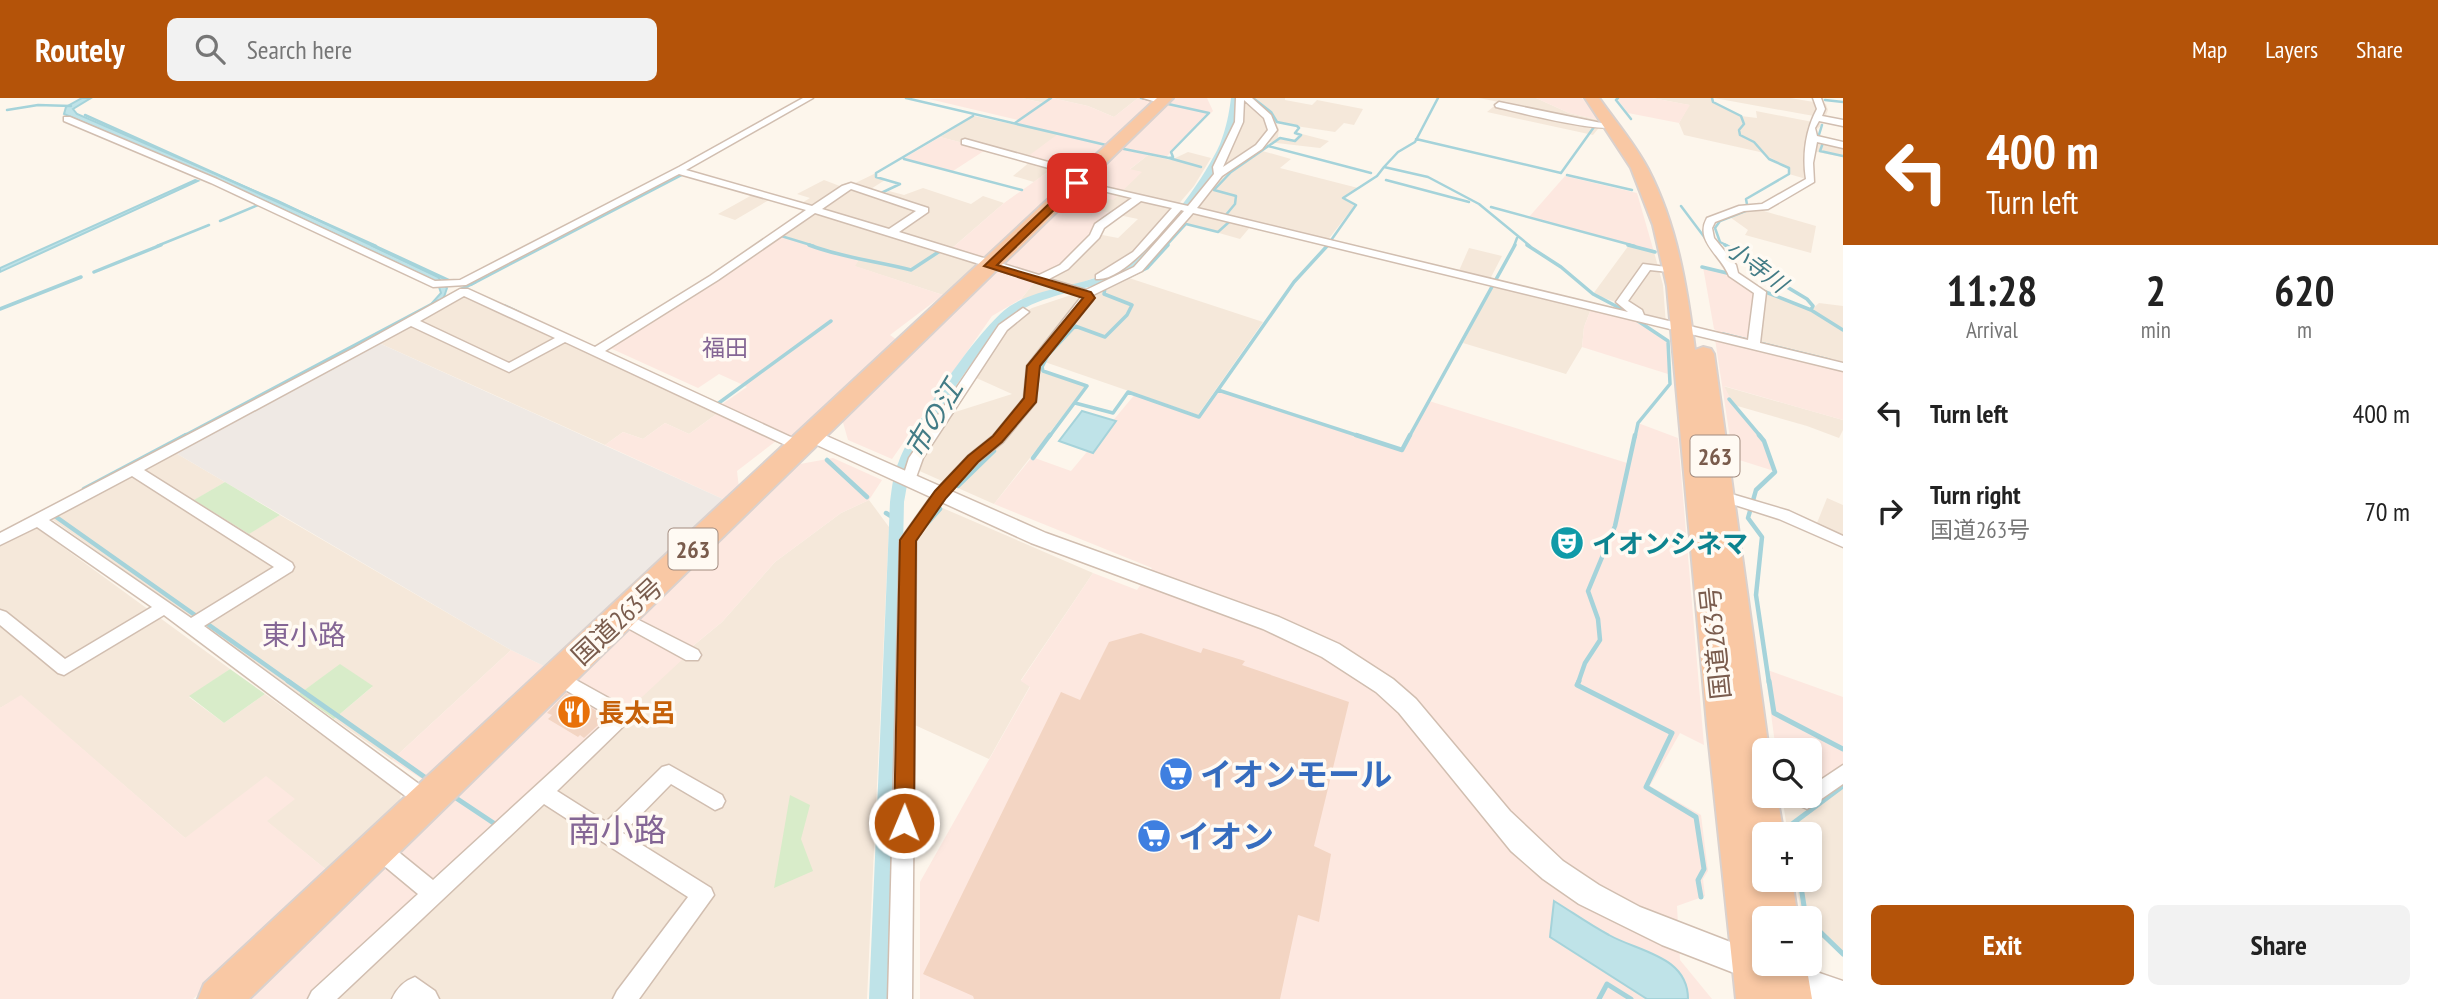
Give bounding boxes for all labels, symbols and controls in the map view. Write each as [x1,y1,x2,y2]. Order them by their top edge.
search box [167,18,657,81]
text: Routely [35,28,125,71]
icon: search [191,30,229,68]
text: Search here [247,33,352,66]
text: Map [2192,34,2227,65]
text: Layers [2265,34,2318,65]
text: Share [2356,34,2403,65]
text: 400 m [1986,119,2099,183]
icon: left [1871,126,1962,217]
pin [1047,153,1107,213]
icon: arrive [1058,164,1096,202]
text: Turn left [1986,181,2078,223]
water label: 小寺川 [1721,234,1796,300]
text: 11:28 [1946,263,2037,318]
text: 2 [2146,263,2166,318]
text: 620 [2274,263,2335,318]
text: Arrival [1966,315,2018,344]
text: min [2141,315,2171,344]
text: m [2297,315,2312,344]
district label: 福田 [702,333,748,362]
water label: 市の江 [896,370,972,464]
icon: left [1871,394,1909,432]
text: Turn left [1930,397,2008,430]
text: 400 m [2352,397,2410,430]
road number: 263 [1690,436,1740,477]
text: Turn right [1930,478,2021,511]
icon: right [1871,492,1909,530]
text: 70 m [2364,495,2410,528]
text: 国道263号 [1930,515,2030,544]
theatre icon: イオンシネマ [1548,524,1586,562]
place label: イオンシネマ [1592,527,1748,560]
road number: 263 [668,528,718,570]
street label: 国道263号 [564,570,670,672]
street label: 国道263号 [1693,585,1737,701]
district label: 東小路 [262,616,346,653]
restaurant icon: 長太呂 [555,693,593,731]
place label: 長太呂 [598,696,676,729]
map controls [1752,738,1822,976]
button: search [1752,738,1822,808]
place label: イオンモール [1200,753,1392,795]
supermarket icon: イオンモール [1157,755,1195,793]
position arrow [867,786,941,860]
district label: 南小路 [568,808,667,851]
place label: イオン [1178,815,1274,857]
supermarket icon: イオン [1135,817,1173,855]
button: + [1752,822,1822,892]
button: Exit [1871,905,2134,985]
button: Share [2148,905,2410,985]
button: − [1752,906,1822,976]

